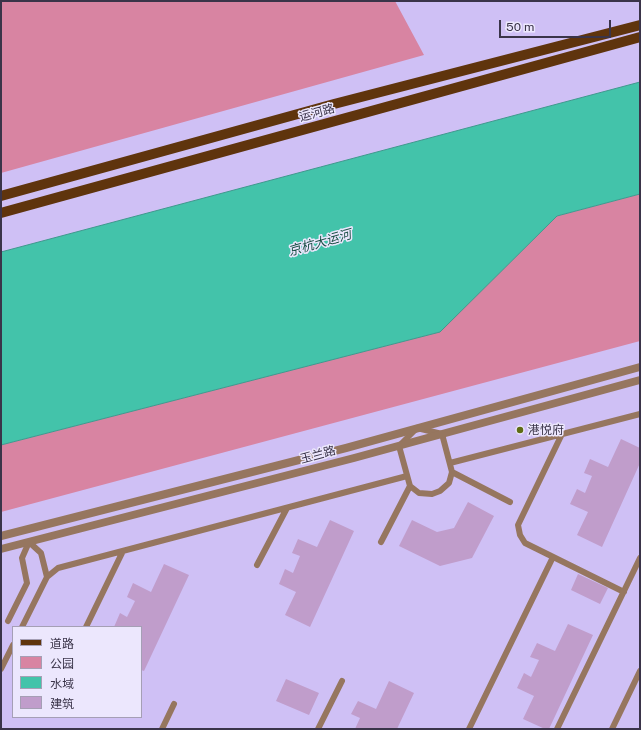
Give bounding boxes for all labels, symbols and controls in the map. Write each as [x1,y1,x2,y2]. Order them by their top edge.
scale bar [501,12,613,38]
text: 50 m [506,20,534,34]
street label: 运河路 [298,101,336,125]
water label: 京杭大运河 [287,227,353,259]
place label: 港悦府 [528,423,564,437]
marker: 港悦府 [515,425,525,435]
street label: 玉兰路 [299,443,337,467]
legend [12,626,142,718]
text: 道路 [50,637,74,651]
text: 公园 [50,657,74,671]
text: 水域 [50,677,74,691]
text: 建筑 [50,697,74,711]

